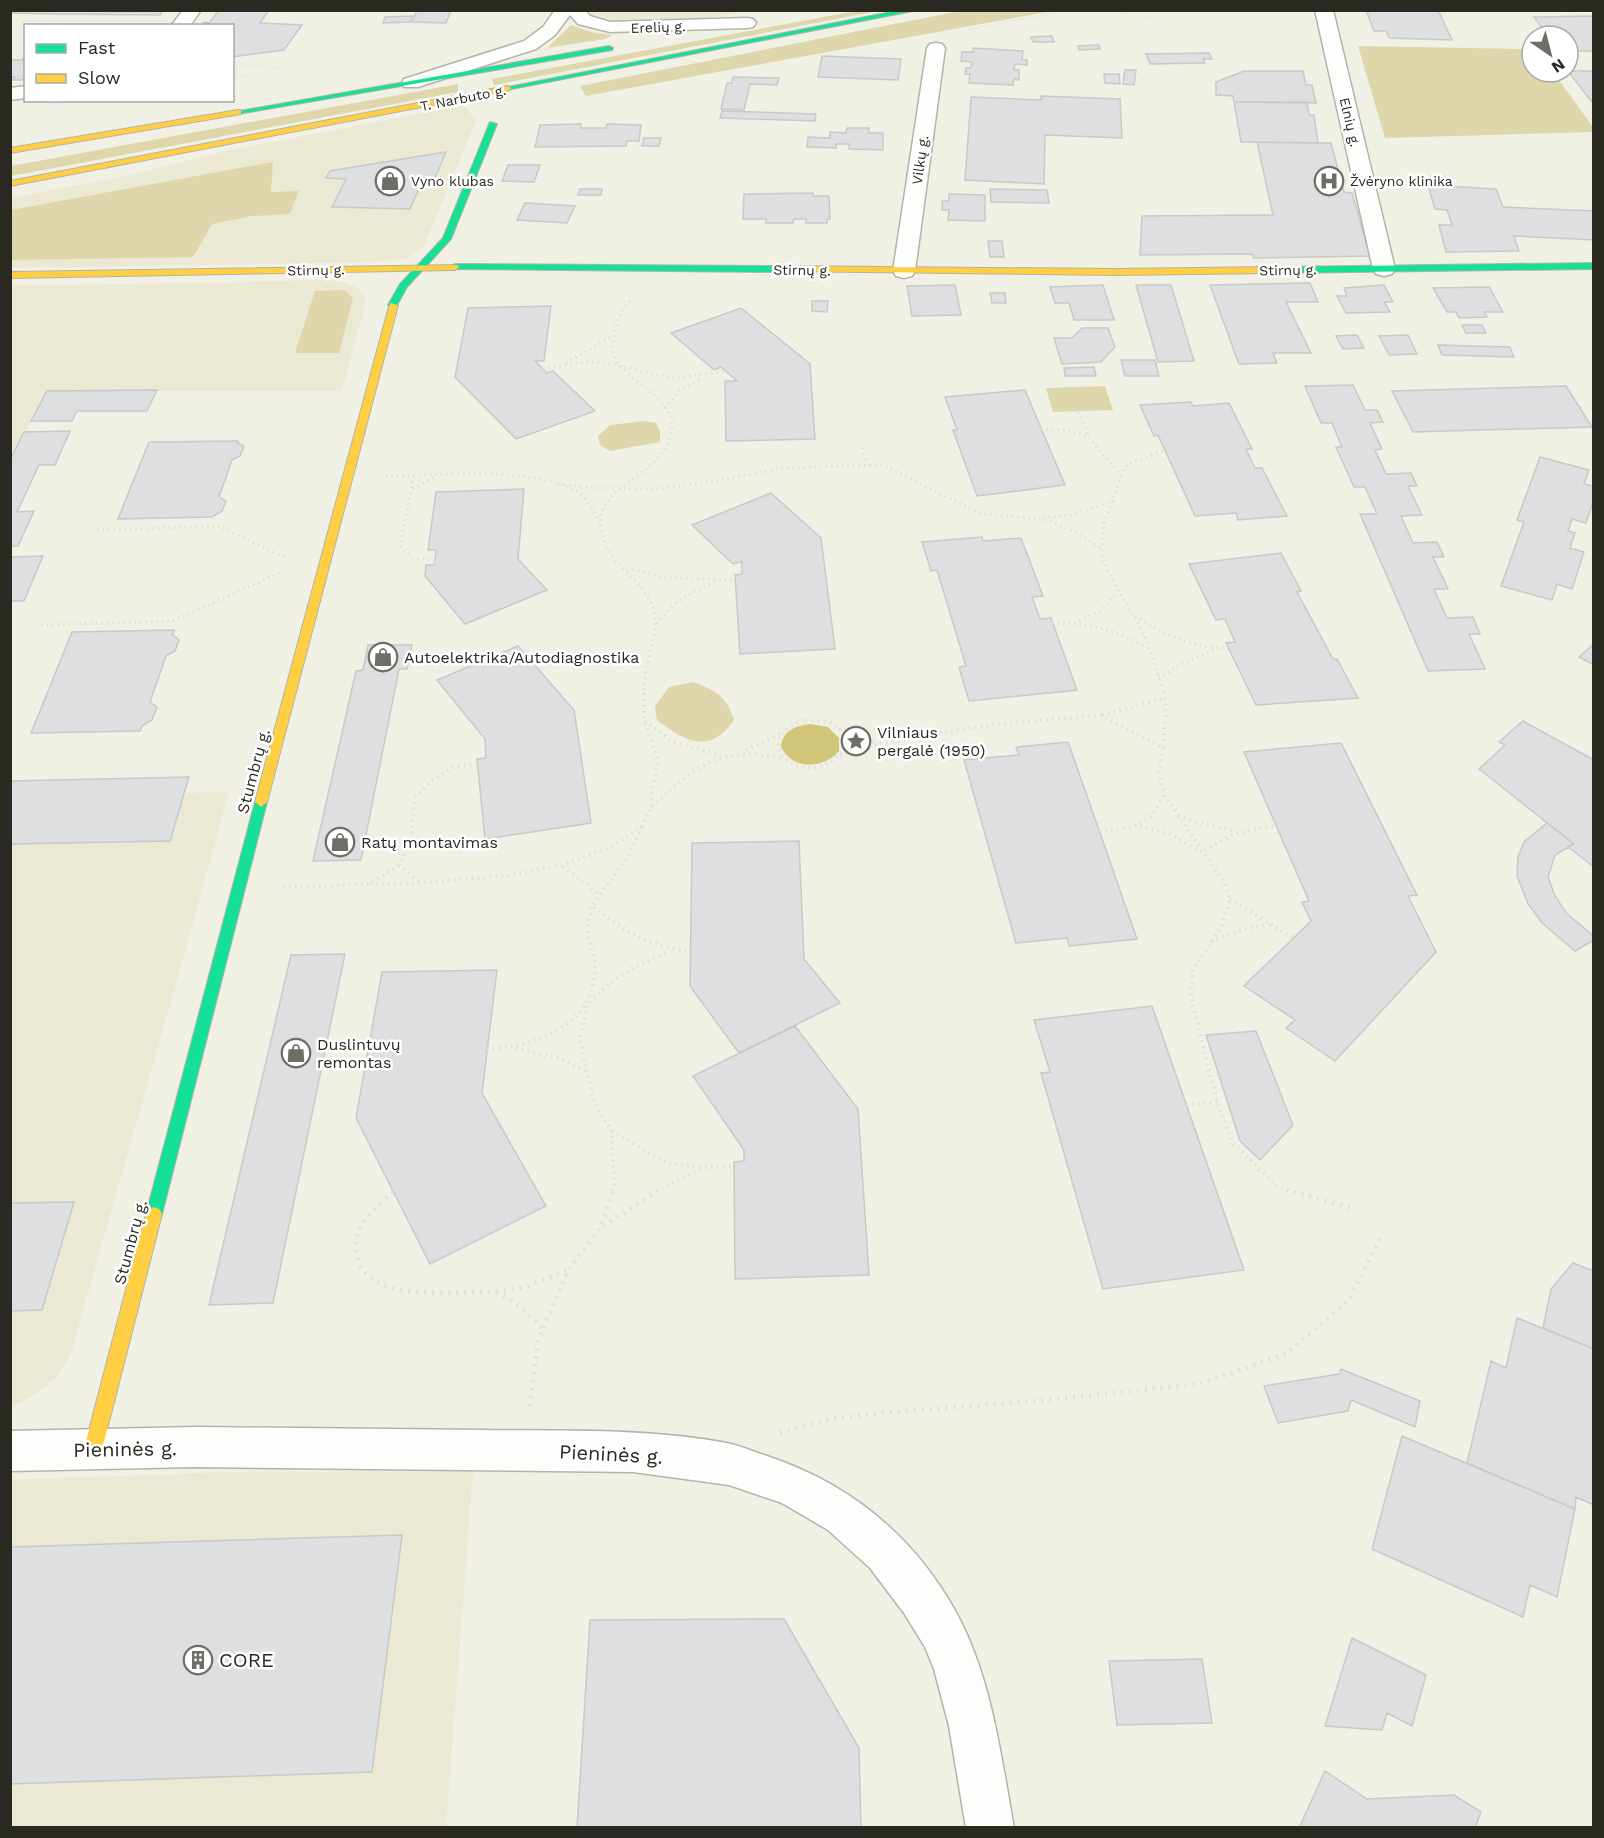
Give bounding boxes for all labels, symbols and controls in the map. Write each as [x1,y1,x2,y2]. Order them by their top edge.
street label: Erelių g. [630,18,686,36]
legend [24,24,234,102]
north arrow [1520,24,1580,84]
text: Fast [78,37,116,58]
text: N [1548,55,1569,77]
text: Slow [78,67,121,88]
street label: T. Narbuto g. [419,82,507,114]
street label: Elnių g. [1337,96,1363,148]
street label: Vilkų g. [909,134,931,186]
shop icon: Vyno klubas [374,165,406,197]
hospital icon: Žvėryno klinika [1313,165,1345,197]
place label: Vyno klubas [411,173,494,189]
place label: Žvėryno klinika [1350,173,1453,189]
street label: Stirnų g. [287,261,345,279]
street label: Stirnų g. [773,261,831,279]
street label: Stirnų g. [1259,261,1317,279]
shop icon: Autoelektrika/Autodiagnostika [367,641,399,673]
place label: Autoelektrika/Autodiagnostika [404,648,639,667]
place label: Vilniaus pergalė (1950) [877,723,985,760]
place icon: Vilniaus pergalė (1950) [840,725,872,757]
street label: Stumbrų g. [233,727,274,815]
shop icon: Ratų montavimas [324,826,356,858]
place label: Ratų montavimas [361,833,498,852]
place label: Duslintuvų remontas [317,1035,401,1072]
shop icon: Duslintuvų remontas [280,1037,312,1069]
street label: Stumbrų g. [110,1198,151,1286]
street label: Pieninės g. [73,1436,177,1462]
street label: Pieninės g. [558,1439,664,1469]
building icon: CORE [182,1644,214,1676]
place label: CORE [219,1648,274,1672]

